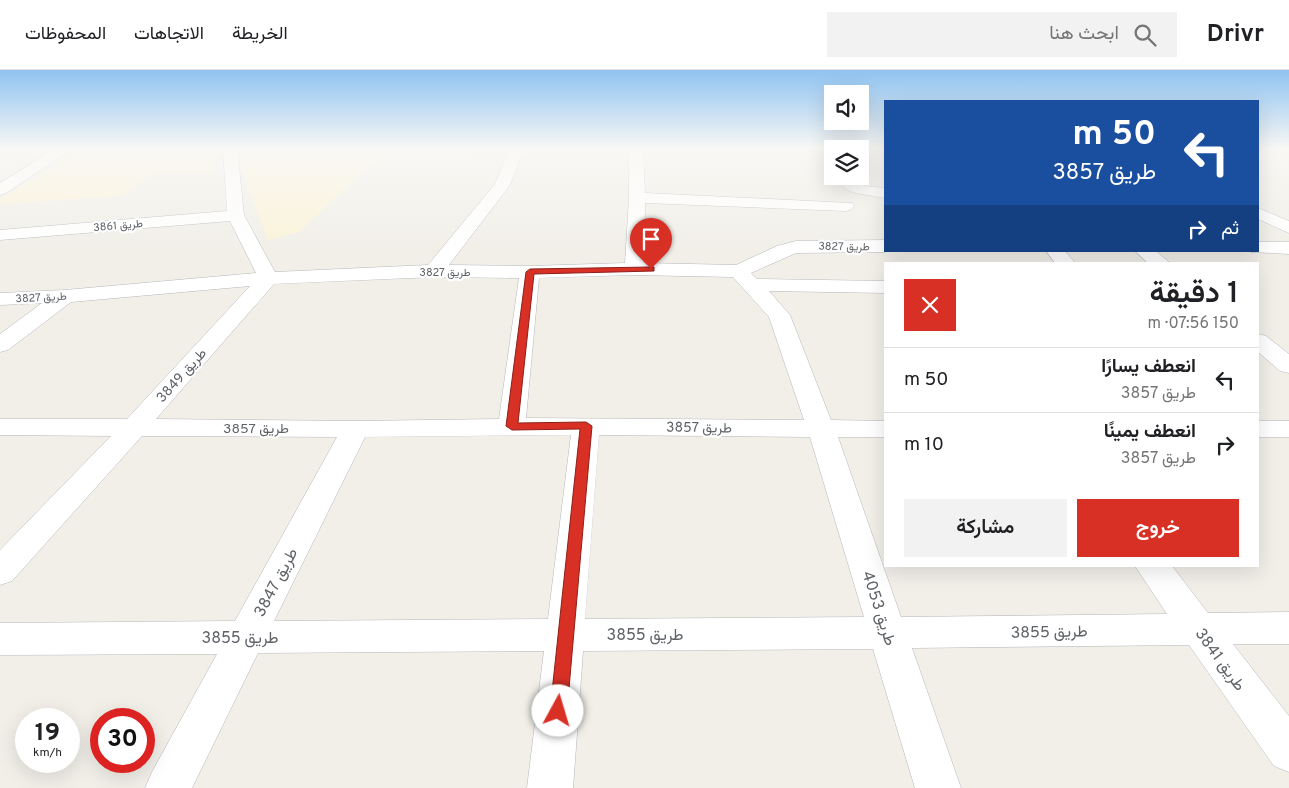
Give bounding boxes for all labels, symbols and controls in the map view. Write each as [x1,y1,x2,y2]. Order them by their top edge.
search box [827,12,1177,57]
text: Drivr [1207,20,1264,50]
icon: search [1131,21,1159,49]
text: ابحث هنا [1049,22,1119,46]
text: المحفوظات [25,23,106,46]
text: الاتجاهات [134,23,204,46]
text: الخريطة [232,23,288,46]
map controls [824,85,869,185]
button: sound [824,85,869,130]
text: 50 m [1072,113,1156,157]
icon: left [1174,120,1239,185]
button: layers [824,140,869,185]
text: طريق 3857 [1053,160,1156,187]
icon: right [1183,215,1211,243]
street label: طريق 3861 [93,217,144,235]
text: ثم [1221,217,1239,241]
pin [630,218,672,269]
icon: arrive [637,225,665,253]
street label: طريق 3827 [818,240,870,254]
street label: طريق 3827 [419,266,471,280]
text: 1 دقيقة [1149,276,1239,313]
button: close [904,279,956,331]
street label: طريق 3827 [15,290,67,306]
text: 150 m · 07:56 [1147,314,1239,334]
street label: طريق 3849 [153,345,211,407]
text: انعطف يسارًا [1101,355,1196,379]
icon: left [1211,366,1239,394]
text: 50 m [904,368,949,392]
text: طريق 3857 [1121,384,1196,404]
street label: طريق 3857 [666,419,732,438]
text: انعطف يمينًا [1104,420,1196,444]
street label: طريق 3857 [223,421,289,438]
icon: right [1211,431,1239,459]
text: 10 m [904,433,944,457]
text: طريق 3857 [1121,449,1196,469]
button: مشاركة [904,499,1067,557]
button: خروج [1077,499,1239,557]
street label: طريق 3847 [250,545,303,621]
street label: طريق 4053 [857,569,900,649]
street label: طريق 3855 [1010,622,1088,644]
street label: طريق 3841 [1190,625,1249,696]
street label: طريق 3855 [607,626,683,646]
street label: طريق 3855 [202,629,278,649]
position arrow [531,684,583,736]
speed limit sign: 30 [90,708,155,773]
text: 19 [35,718,60,750]
text: km/h [33,745,62,761]

